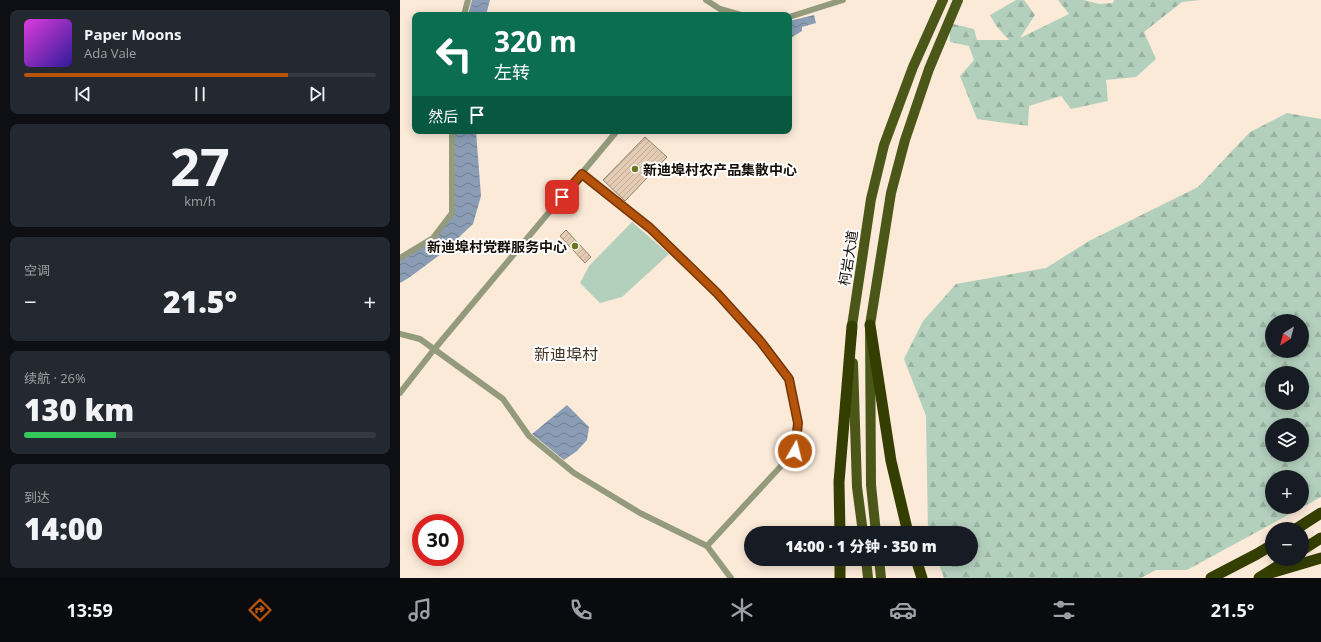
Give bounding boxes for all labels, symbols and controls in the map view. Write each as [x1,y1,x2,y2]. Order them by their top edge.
text: 320 m [494,22,577,60]
text: Paper Moons [84,24,182,44]
icon: left [428,28,480,80]
text: Ada Vale [84,44,136,62]
text: 左转 [494,60,530,84]
icon: previous [72,83,94,105]
icon: pause [189,83,211,105]
icon: next [306,83,328,105]
icon: arrive [466,104,488,126]
text: 然后 [428,106,458,126]
text: 27 [170,130,230,201]
place label: 新迪埠村农产品集散中心 [643,160,797,179]
marker: 新迪埠村农产品集散中心 [630,164,640,174]
pin [545,180,579,214]
icon: arrive [551,186,573,208]
text: km/h [184,192,216,210]
street label: 柯岩大道 [834,229,862,287]
place label: 新迪埠村党群服务中心 [427,237,567,256]
marker: 新迪埠村党群服务中心 [570,241,580,251]
text: 空调 [24,261,50,279]
text: 21.5° [163,281,237,322]
text: − [24,286,37,316]
text: + [363,286,376,316]
north arrow [1265,314,1309,358]
map controls [1265,314,1309,566]
district label: 新迪埠村 [534,343,598,365]
button: sound [1265,366,1309,410]
text: 续航 · 26% [24,369,86,387]
text: 130 km [24,389,134,430]
button: layers [1265,418,1309,462]
position arrow [774,430,816,472]
button: + [1265,470,1309,514]
text: 到达 [24,488,50,506]
text: 14:00 [24,508,103,549]
speed limit sign: 30 [412,514,464,566]
button: − [1265,522,1309,566]
text: 14:00 · 1 分钟 · 350 m [785,536,937,556]
icon: directions [246,596,274,624]
icon: music [406,596,434,624]
icon: phone [567,596,595,624]
icon: climate [728,596,756,624]
icon: car [889,596,917,624]
icon: filters [1050,596,1078,624]
text: 13:59 [66,598,113,622]
text: 21.5° [1211,598,1254,622]

